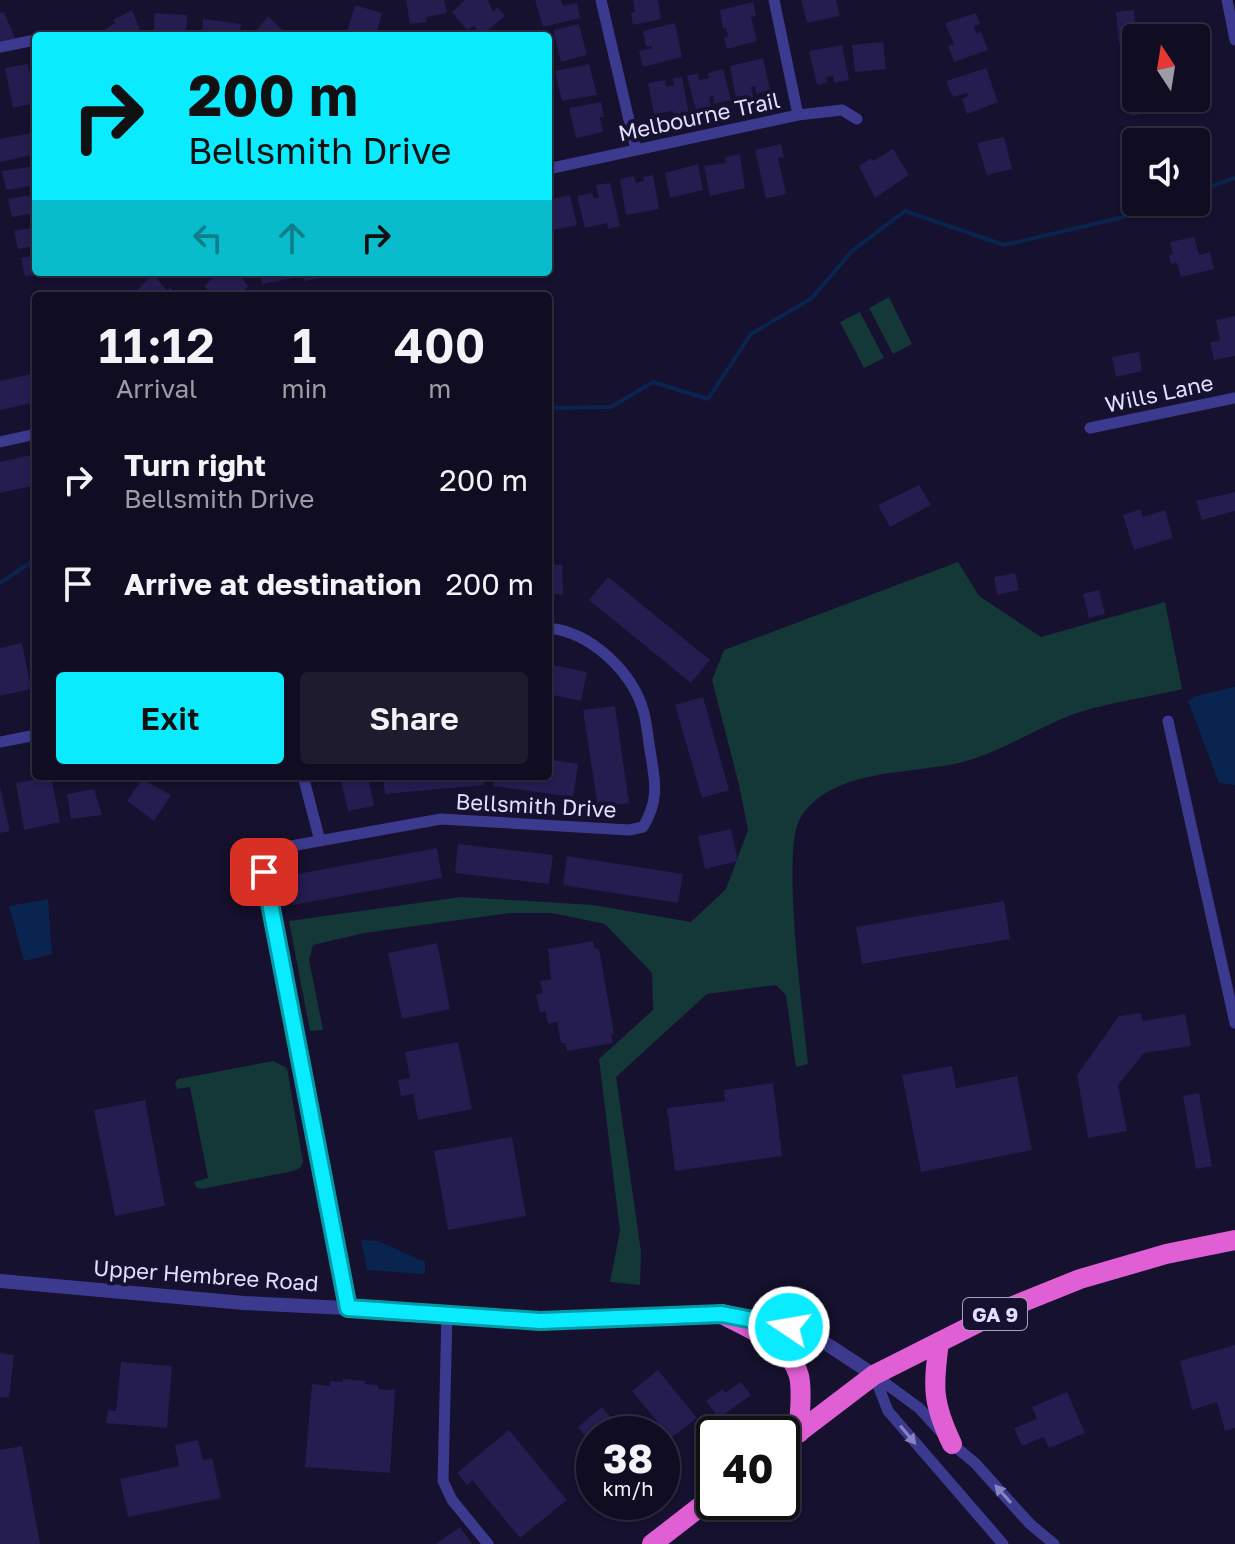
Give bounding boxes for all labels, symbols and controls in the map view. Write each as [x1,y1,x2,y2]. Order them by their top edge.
north arrow [1122,24,1210,112]
map controls [1122,24,1210,216]
text: 200 m [188,61,358,128]
icon: right [56,64,160,168]
street label: Melbourne Trail [616,86,782,146]
button: sound [1122,128,1210,216]
text: Bellsmith Drive [188,129,451,172]
icon: left [186,216,230,260]
icon: ahead [270,216,314,260]
icon: right [354,216,398,260]
text: 11:12 [99,316,215,374]
text: 1 [292,316,316,374]
text: 400 [394,316,485,374]
street label: Wills Lane [1103,368,1215,418]
text: Arrival [116,373,197,404]
text: min [281,373,327,404]
text: m [428,373,451,404]
text: Turn right [124,447,266,483]
icon: right [56,458,100,502]
text: 200 m [439,462,528,498]
text: Bellsmith Drive [124,483,314,514]
icon: arrive [56,562,100,606]
text: Arrive at destination [124,566,421,602]
text: 200 m [445,566,534,602]
button: Exit [56,672,284,764]
button: Share [300,672,528,764]
street label: Bellsmith Drive [455,787,617,823]
pin [230,838,298,906]
icon: arrive [242,850,286,894]
street label: Upper Hembree Road [92,1254,320,1296]
position arrow [747,1285,831,1369]
road number: GA 9 [963,1298,1027,1330]
speed limit sign: 40 [696,1416,800,1520]
one-way arrow [899,1424,916,1444]
text: 38 [603,1434,653,1482]
text: km/h [603,1476,653,1500]
one-way arrow [994,1484,1012,1504]

